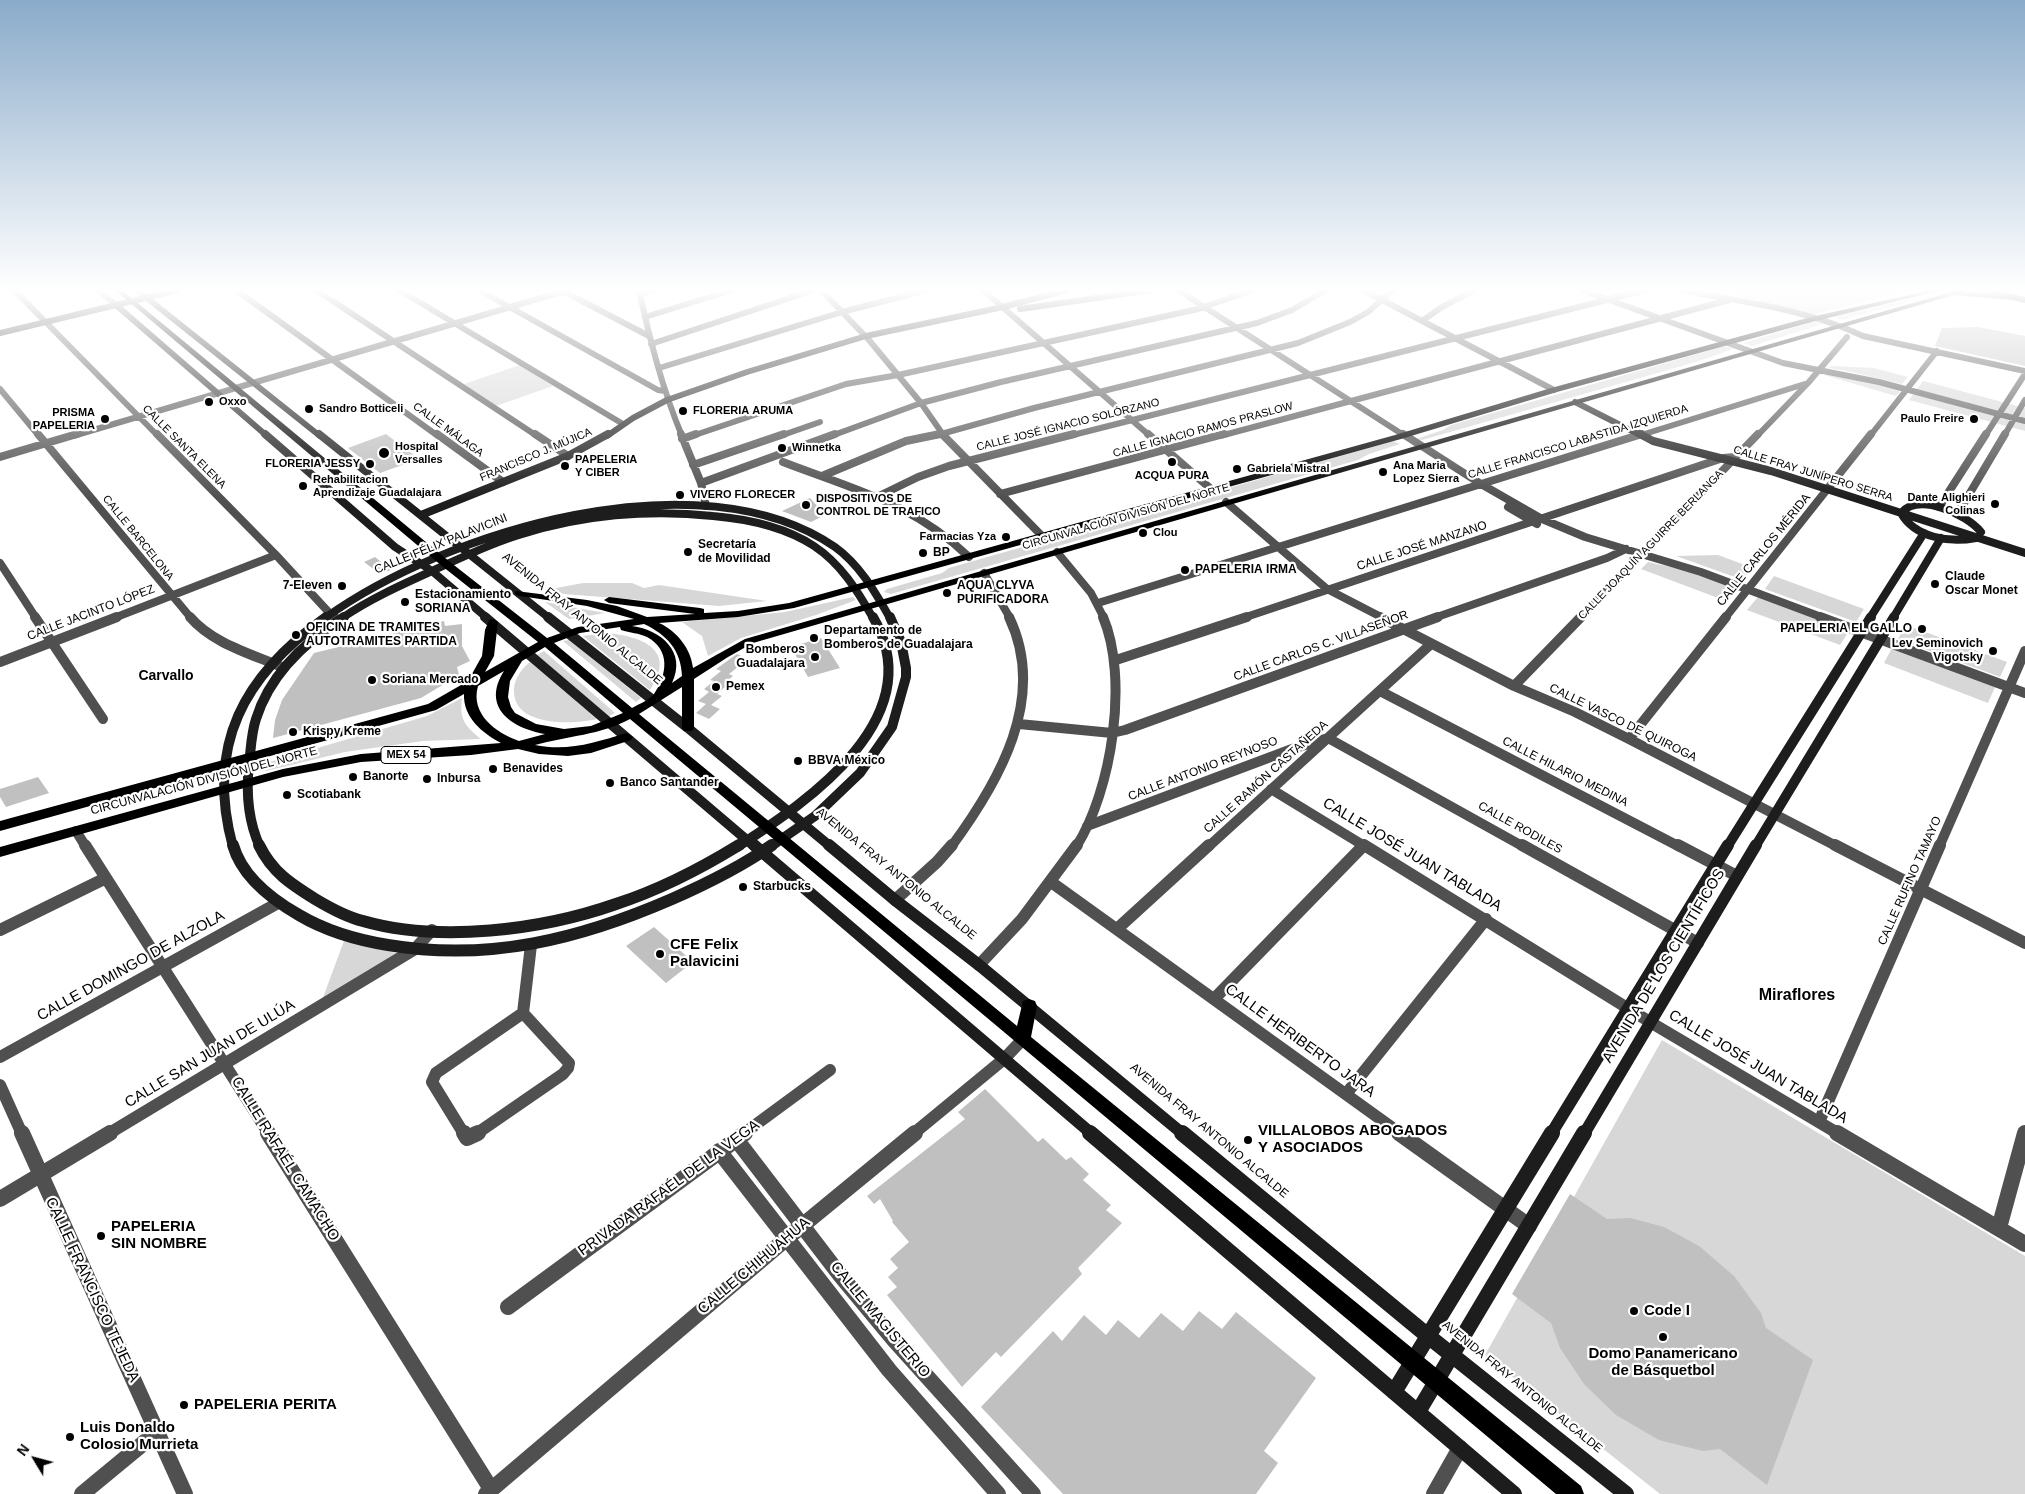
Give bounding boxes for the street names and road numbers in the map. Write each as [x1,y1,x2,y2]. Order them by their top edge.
street label: CALLE JOSÉ IGNACIO SOLÓRZANO [975,396,1161,454]
street label: CALLE MÁLAGA [410,400,486,460]
street label: CALLE IGNACIO RAMOS PRASLOW [1112,400,1294,460]
street label: CALLE SANTA ELENA [139,402,229,492]
street label: CALLE FRANCISCO LABASTIDA IZQUIERDA [1466,402,1690,482]
street label: FRANCISCO J. MÚJICA [478,425,594,485]
street label: CALLE FRAY JUNÍPERO SERRA [1732,443,1894,505]
street label: CALLE JOAQUÍN AGUIRRE BERLANGA [1576,467,1726,623]
street label: CIRCUNVALACIÓN DIVISIÓN DEL NORTE [1021,481,1231,553]
street label: CALLE CARLOS MÉRIDA [1714,491,1814,609]
street label: CALLE BARCELONA [100,493,176,583]
street label: CALLE FÉLIX PALAVICINI [372,511,510,577]
street label: CALLE JOSÉ MANZANO [1355,518,1489,574]
street label: AVENIDA FRAY ANTONIO ALCALDE [499,550,665,688]
street label: CALLE JACINTO LÓPEZ [25,582,157,644]
street label: CALLE CARLOS C. VILLASEÑOR [1232,608,1410,684]
street label: CALLE VASCO DE QUIROGA [1547,681,1699,765]
street label: CALLE RAMÓN CASTAÑEDA [1201,718,1331,836]
street label: CALLE ANTONIO REYNOSO [1126,734,1280,804]
street label: CALLE HILARIO MEDINA [1500,734,1630,810]
street label: CIRCUNVALACIÓN DIVISIÓN DEL NORTE [89,744,319,818]
road number: MEX 54 [381,746,431,764]
street label: CALLE JOSÉ JUAN TABLADA [1319,794,1505,916]
street label: CALLE RODILES [1475,799,1565,857]
street label: AVENIDA FRAY ANTONIO ALCALDE [813,805,979,943]
street label: CALLE RUFINO TAMAYO [1875,814,1945,948]
street label: AVENIDA DE LOS CIENTÍFICOS [1599,866,1729,1066]
street label: CALLE DOMINGO DE ALZOLA [34,907,228,1025]
street label: CALLE HERIBERTO JARA [1221,980,1379,1102]
street label: CALLE SAN JUAN DE ULÚA [122,996,298,1112]
street label: CALLE JOSÉ JUAN TABLADA [1665,1006,1851,1128]
street label: AVENIDA FRAY ANTONIO ALCALDE [1127,1061,1291,1201]
street label: CALLE RAFAÉL CAMACHO [227,1074,343,1244]
street label: PRIVADA RAFAÉL DE LA VEGA [575,1116,763,1260]
street label: CALLE FRANCISCO TEJEDA [41,1195,143,1385]
street label: CALLE CHIHUAHUA [694,1214,814,1318]
street label: CALLE MAGISTERIO [826,1258,934,1382]
street label: AVENIDA FRAY ANTONIO ALCALDE [1439,1318,1605,1456]

